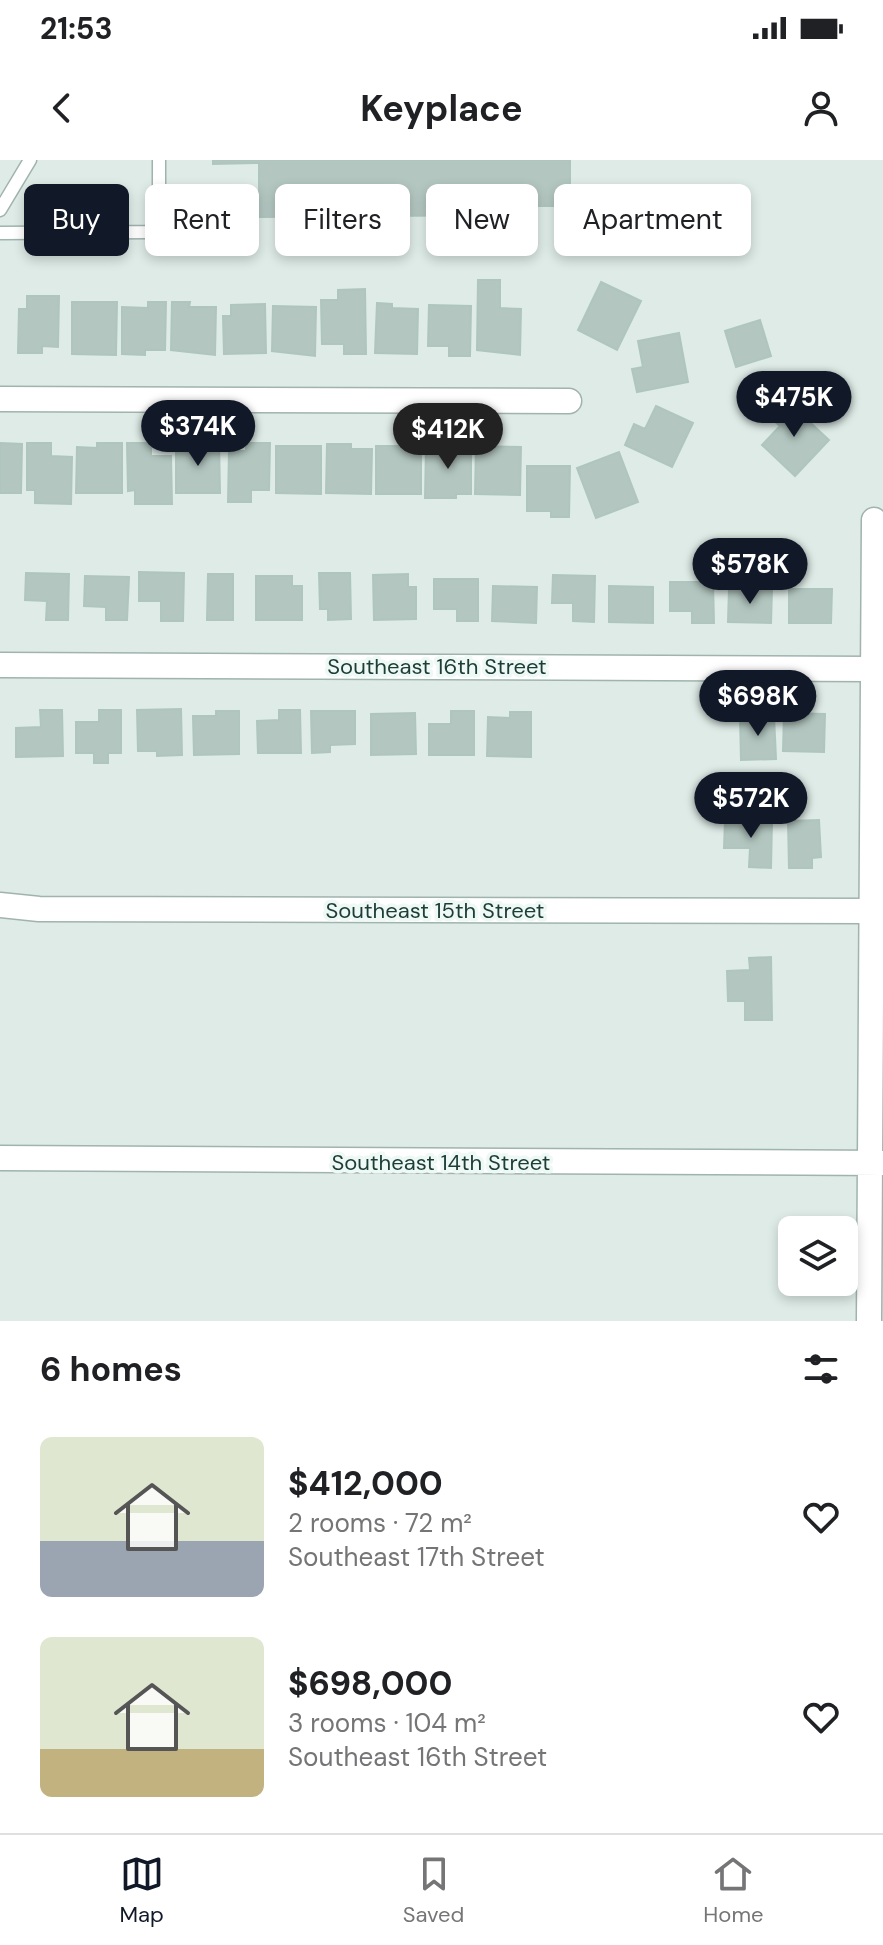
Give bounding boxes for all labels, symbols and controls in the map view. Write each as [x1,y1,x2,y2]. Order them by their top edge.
text: 21:53 [40,9,113,48]
text: Keyplace [360,85,523,132]
icon: back [40,86,84,130]
icon: person [799,86,843,130]
chip: Buy [24,184,129,256]
chip: Rent [145,184,259,256]
chip: Filters [275,184,410,256]
chip: New [426,184,538,256]
chip: Apartment [554,184,751,256]
pin: $475K [738,371,850,439]
text: $475K [754,380,834,414]
pin: $374K [142,400,254,468]
pin: $412K [392,403,504,471]
text: $374K [159,409,237,443]
text: $412K [411,412,485,446]
pin: $578K [694,538,806,606]
text: $578K [711,547,789,581]
street label: Southeast 16th Street [327,652,547,681]
pin: $698K [702,670,814,738]
text: $698K [717,679,799,713]
pin: $572K [695,772,807,840]
text: $572K [712,781,790,815]
street label: Southeast 15th Street [326,896,544,925]
street label: Southeast 14th Street [332,1148,550,1177]
map controls [778,1216,858,1296]
button: layers [778,1216,858,1296]
text: 6 homes [40,1347,182,1392]
icon: filters [799,1347,843,1391]
text: $412,000 [288,1461,443,1506]
icon: home [104,1469,200,1565]
icon: heart [799,1495,843,1539]
text: 2 rooms · 72 m² [288,1506,472,1540]
text: Southeast 17th Street [288,1540,545,1574]
text: $698,000 [288,1661,452,1706]
icon: home [104,1669,200,1765]
icon: heart [799,1695,843,1739]
text: 3 rooms · 104 m² [288,1706,486,1740]
text: Southeast 16th Street [288,1740,547,1774]
tab: Map [119,1852,164,1929]
tab: Saved [403,1852,464,1929]
tab: Home [703,1852,764,1929]

